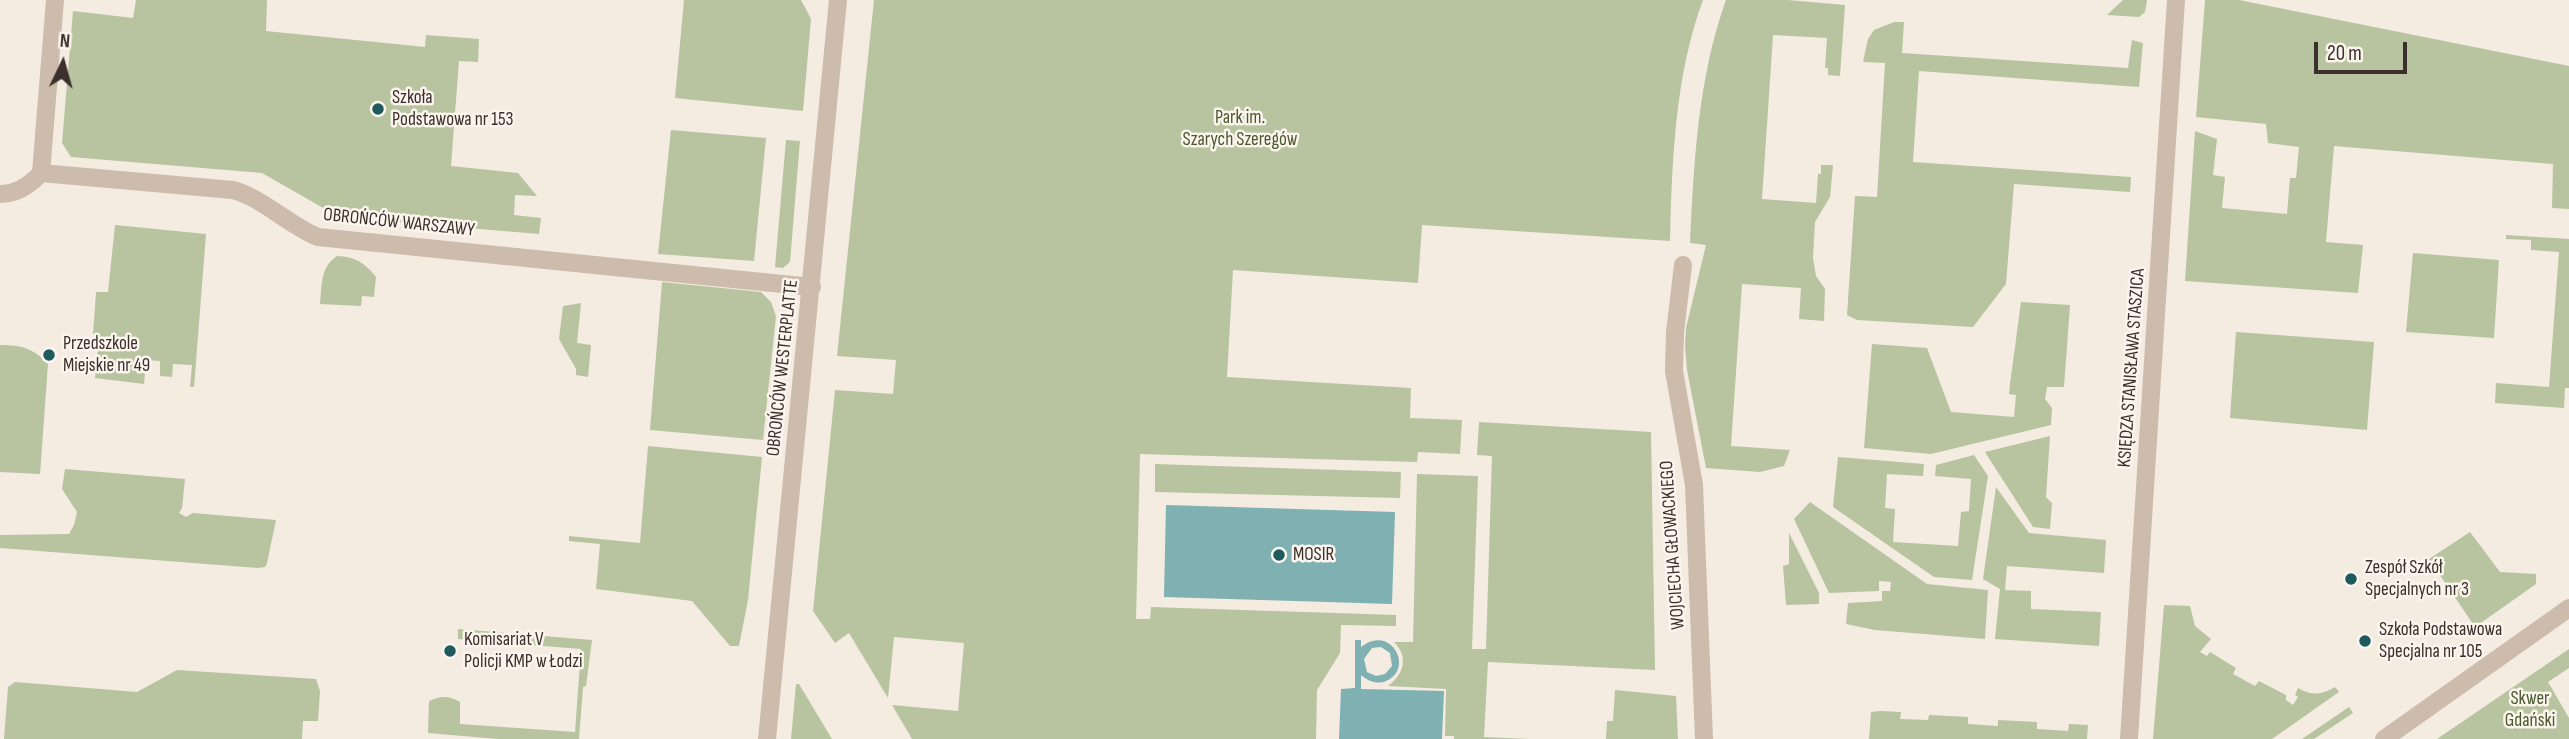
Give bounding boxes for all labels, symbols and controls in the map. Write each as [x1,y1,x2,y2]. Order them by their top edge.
north arrow [28,28,98,98]
scale bar [2317,28,2410,72]
text: N [59,30,71,53]
text: 20 m [2327,41,2362,66]
place label: Szkoła Podstawowa nr 153 [392,87,514,131]
marker: Szkoła Podstawowa nr 153 [370,101,386,117]
park label: Park im. Szarych Szeregów [1183,107,1297,151]
street label: OBROŃCÓW WARSZAWY [322,204,476,242]
street label: KSIĘDZA STANISŁAWA STASZICA [2114,268,2150,468]
street label: OBROŃCÓW WESTERPLATTE [762,278,804,458]
place label: Przedszkole Miejskie nr 49 [63,333,150,377]
marker: Przedszkole Miejskie nr 49 [41,347,57,363]
street label: WOJCIECHA GŁOWACKIEGO [1656,460,1690,630]
place label: MOSIR [1293,544,1334,566]
marker: MOSIR [1271,547,1287,563]
place label: Zespół Szkół Specjalnych nr 3 [2365,557,2469,601]
marker: Zespół Szkół Specjalnych nr 3 [2343,571,2359,587]
place label: Szkoła Podstawowa Specjalna nr 105 [2379,619,2502,663]
place label: Komisariat V Policji KMP w Łodzi [464,629,583,673]
marker: Szkoła Podstawowa Specjalna nr 105 [2357,633,2373,649]
marker: Komisariat V Policji KMP w Łodzi [442,643,458,659]
park label: Skwer Gdański [2505,688,2555,732]

